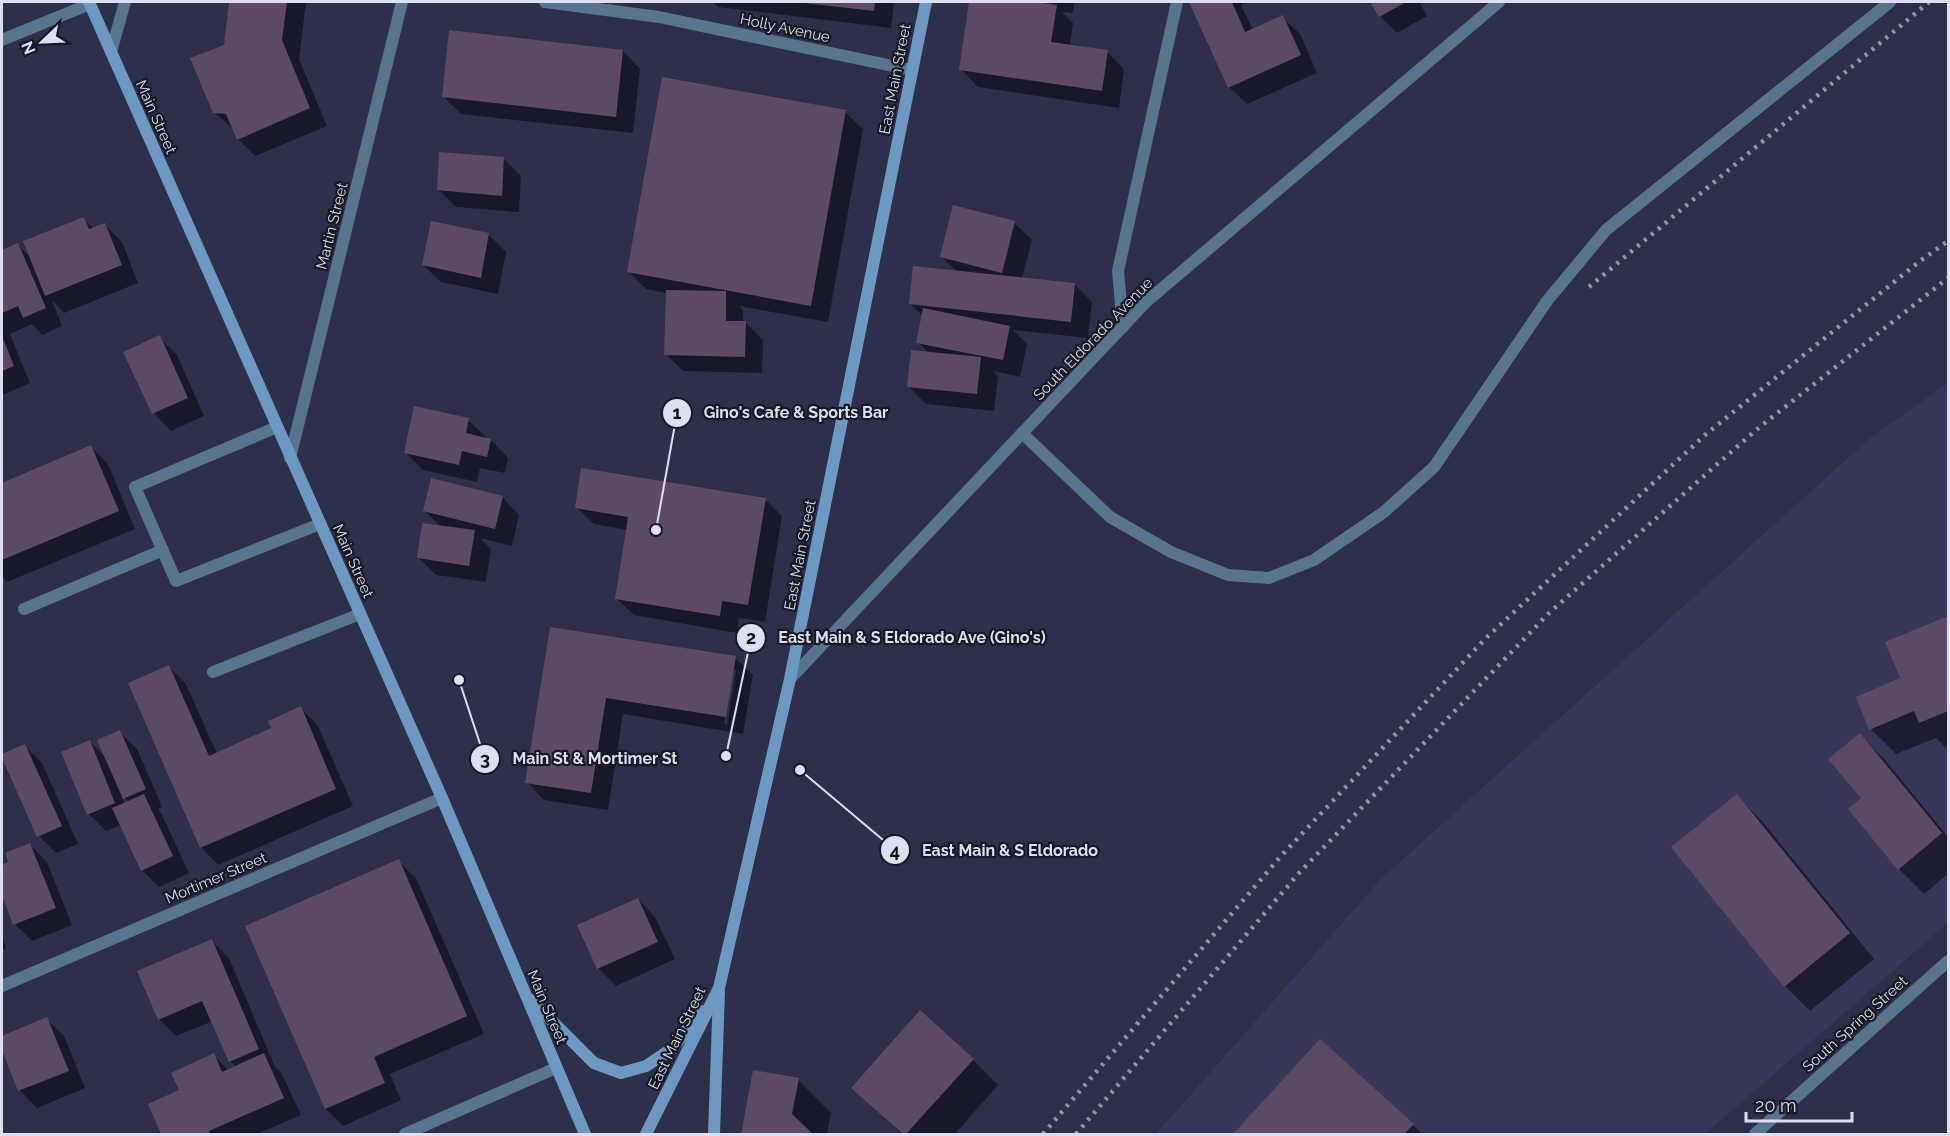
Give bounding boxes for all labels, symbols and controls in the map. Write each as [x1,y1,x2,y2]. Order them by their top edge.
street label: Holly Avenue [738,10,832,46]
north arrow [12,12,72,72]
street label: East Main Street [875,22,915,136]
text: N [18,38,40,57]
street label: Main Street [132,77,180,157]
street label: Martin Street [313,181,351,271]
street label: South Eldorado Avenue [1030,274,1156,404]
callout: Gino's Cafe & Sports Bar [662,396,900,430]
text: 1 [673,402,682,423]
text: Gino's Cafe & Sports Bar [704,403,888,422]
street label: East Main Street [780,498,820,612]
street label: Main Street [329,521,377,601]
callout: East Main & S Eldorado Ave (Gino's) [736,621,1058,655]
text: 2 [746,627,756,648]
text: East Main & S Eldorado Ave (Gino's) [778,628,1046,647]
callout: Main St & Mortimer St [470,742,690,776]
text: 3 [480,748,490,769]
text: Main St & Mortimer St [512,749,678,768]
callout: East Main & S Eldorado [880,833,1110,867]
text: 4 [890,840,900,861]
text: East Main & S Eldorado [922,841,1098,860]
street label: Mortimer Street [163,849,269,907]
street label: Main Street [523,967,571,1047]
street label: South Spring Street [1799,972,1911,1076]
street label: East Main Street [644,984,710,1092]
scale bar [1746,1085,1852,1123]
text: 20 m [1755,1095,1797,1116]

